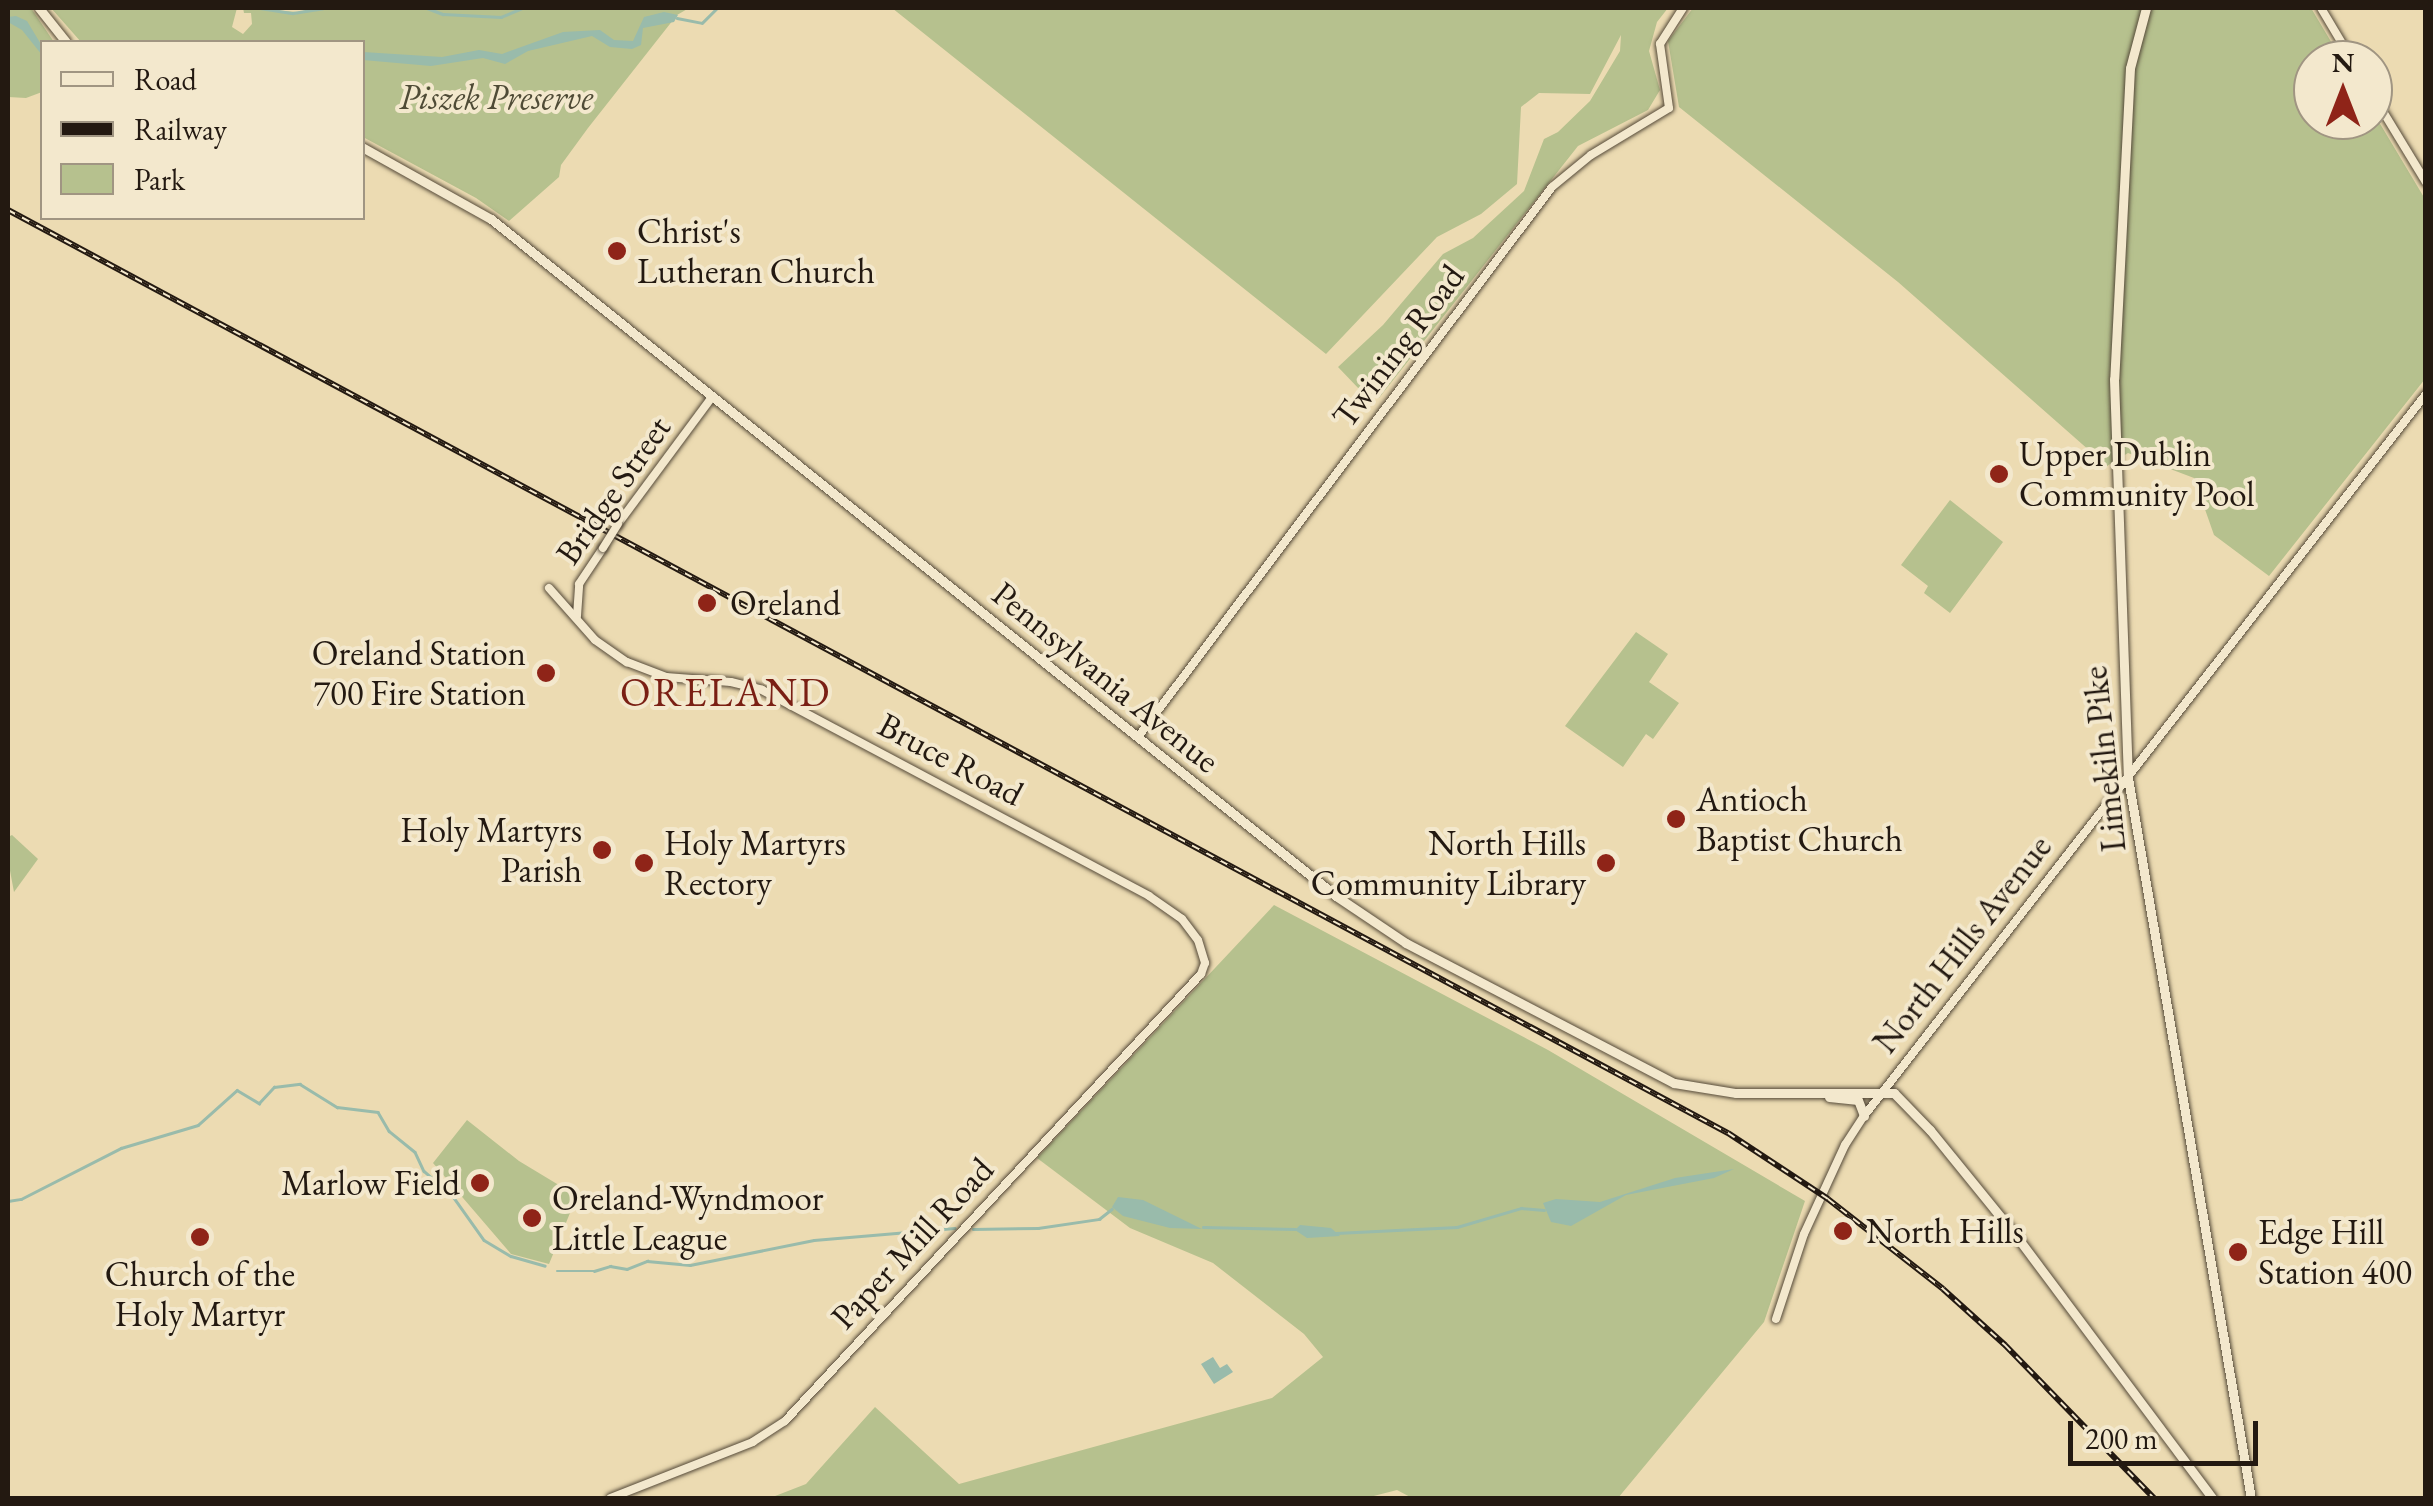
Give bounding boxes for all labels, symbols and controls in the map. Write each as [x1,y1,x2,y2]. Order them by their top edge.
legend [40,40,365,220]
north arrow [2293,40,2393,140]
text: N [2332,44,2354,80]
text: Road [134,60,197,99]
park label: Piszek Preserve [399,76,593,118]
text: Railway [134,110,227,149]
text: Park [134,160,185,199]
place label: Christ's Lutheran Church [637,210,875,292]
marker: Christ's Lutheran Church [606,240,628,262]
street label: Twining Road [1323,256,1473,436]
street label: Bridge Street [547,408,679,572]
place label: Upper Dublin Community Pool [2019,433,2255,515]
marker: Upper Dublin Community Pool [1988,463,2010,485]
street label: Pennsylvania Avenue [984,573,1228,781]
place label: Oreland [730,582,841,624]
marker: Oreland [694,590,720,616]
place label: Oreland Station 700 Fire Station [312,632,526,714]
marker: Oreland Station 700 Fire Station [535,662,557,684]
street label: Limekiln Pike [2073,664,2135,854]
district label: ORELAND [620,668,832,716]
street label: Bruce Road [871,703,1031,815]
place label: Antioch Baptist Church [1696,778,1903,860]
marker: Antioch Baptist Church [1665,808,1687,830]
place label: Holy Martyrs Parish [400,809,582,891]
place label: Holy Martyrs Rectory [664,822,846,904]
place label: North Hills Community Library [1311,822,1586,904]
street label: North Hills Avenue [1864,827,2060,1061]
marker: Holy Martyrs Parish [591,839,613,861]
marker: Holy Martyrs Rectory [633,852,655,874]
marker: North Hills Community Library [1595,852,1617,874]
street label: Paper Mill Road [822,1149,1002,1337]
place label: Marlow Field [281,1162,460,1204]
marker: Marlow Field [469,1172,491,1194]
place label: Oreland-Wyndmoor Little League [552,1177,823,1259]
marker: Oreland-Wyndmoor Little League [521,1207,543,1229]
place label: North Hills [1866,1210,2024,1252]
place label: Edge Hill Station 400 [2258,1211,2412,1293]
marker: North Hills [1830,1218,1856,1244]
marker: Church of the Holy Martyr [189,1226,211,1248]
marker: Edge Hill Station 400 [2227,1241,2249,1263]
place label: Church of the Holy Martyr [105,1253,295,1335]
scale bar [2073,1401,2263,1463]
text: 200 m [2085,1419,2158,1458]

